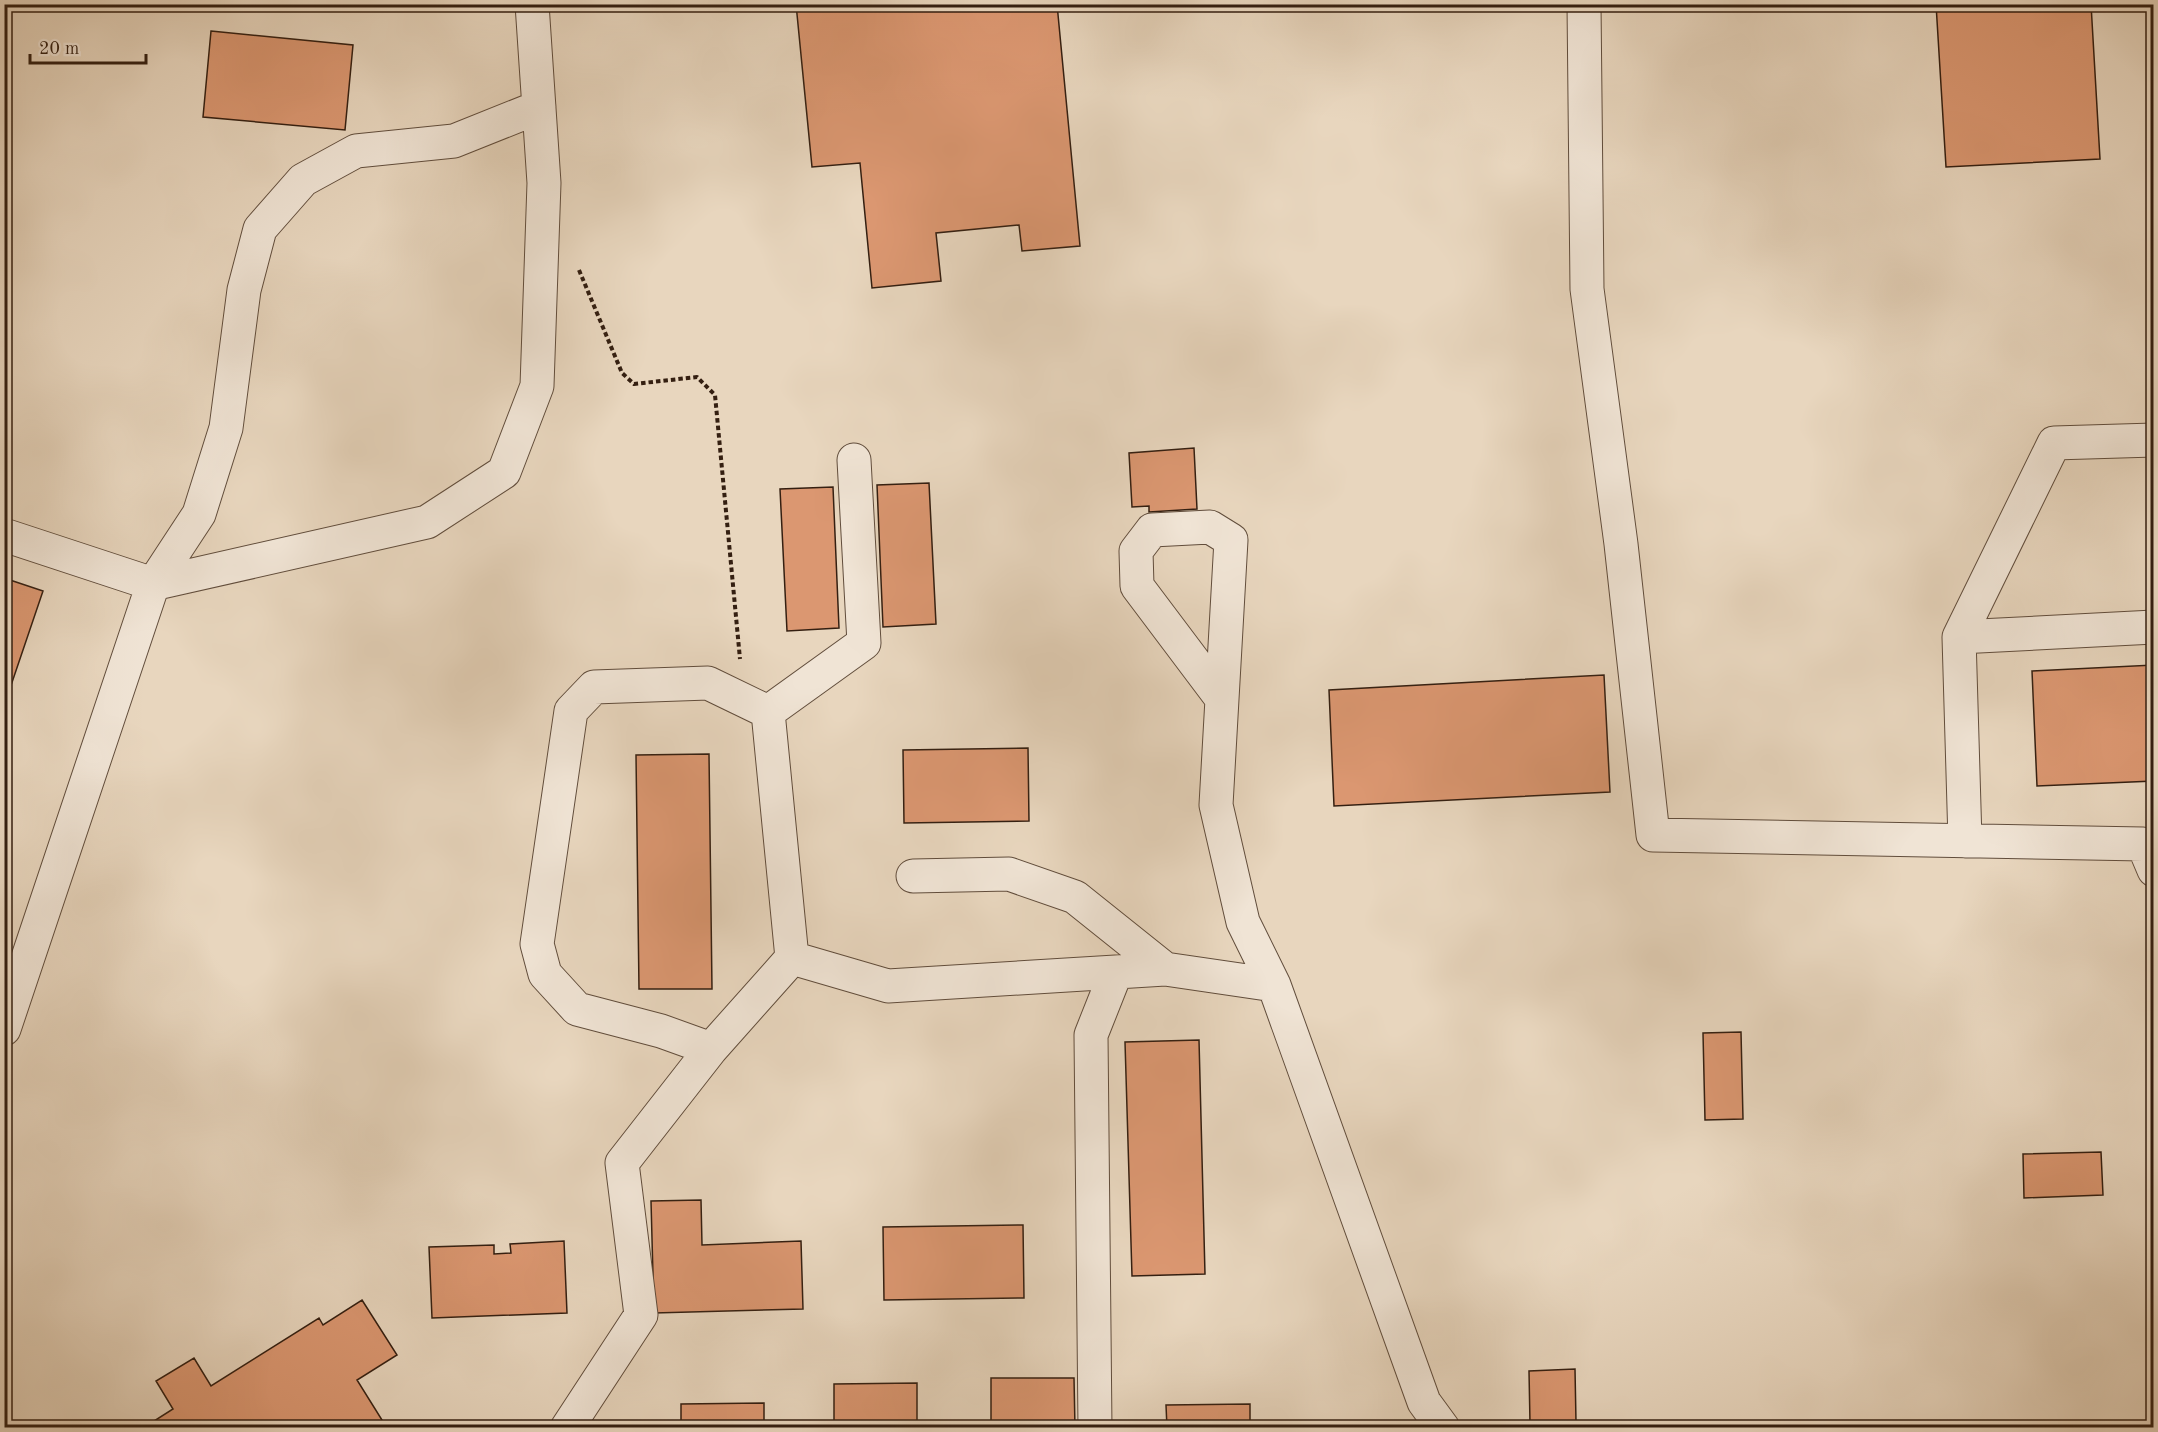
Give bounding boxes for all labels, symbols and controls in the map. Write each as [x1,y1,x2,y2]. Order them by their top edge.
scale bar [30,27,146,65]
text: 20 m [39,40,79,58]

